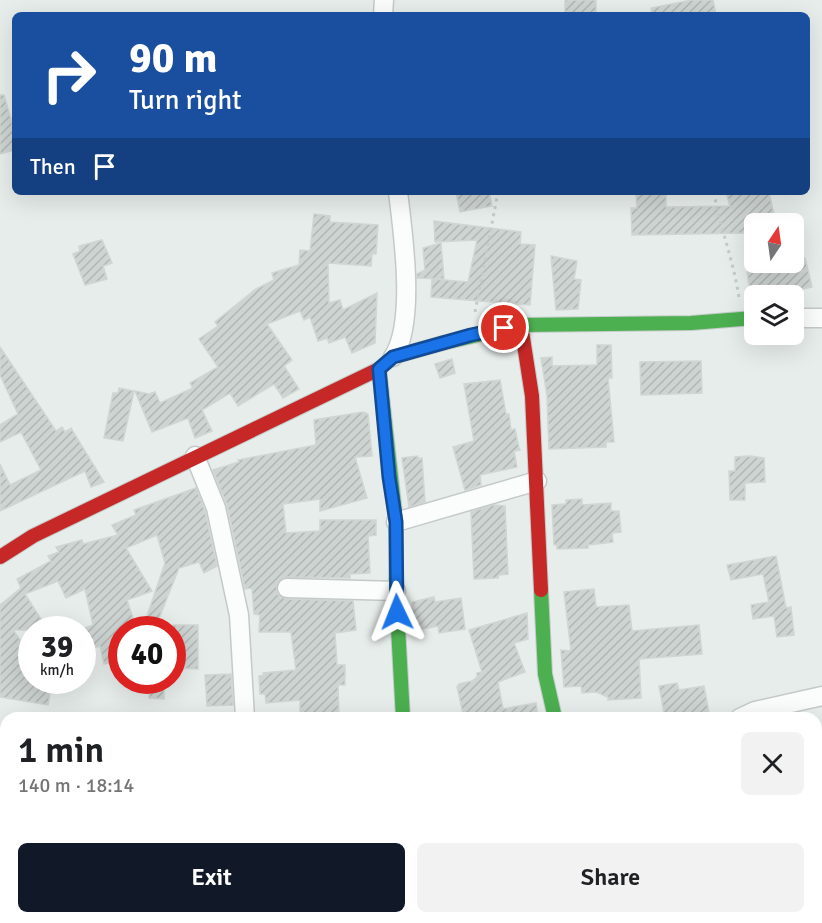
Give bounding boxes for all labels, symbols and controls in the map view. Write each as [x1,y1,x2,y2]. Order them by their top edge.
text: 90 m [129,33,218,84]
icon: right [30,36,108,114]
text: Turn right [129,84,242,117]
icon: arrive [88,150,121,183]
text: Then [30,153,76,180]
north arrow [744,213,804,273]
map controls [744,213,804,345]
button: layers [744,285,804,345]
pin [478,302,529,353]
icon: arrive [487,311,520,344]
position arrow [365,580,429,644]
speed limit sign: 40 [108,616,186,694]
text: 39 [41,629,73,666]
text: km/h [40,661,74,679]
text: 1 min [18,728,104,773]
button: close [741,732,804,795]
text: 140 m · 18:14 [18,773,134,798]
button: Exit [18,843,405,912]
button: Share [417,843,804,912]

